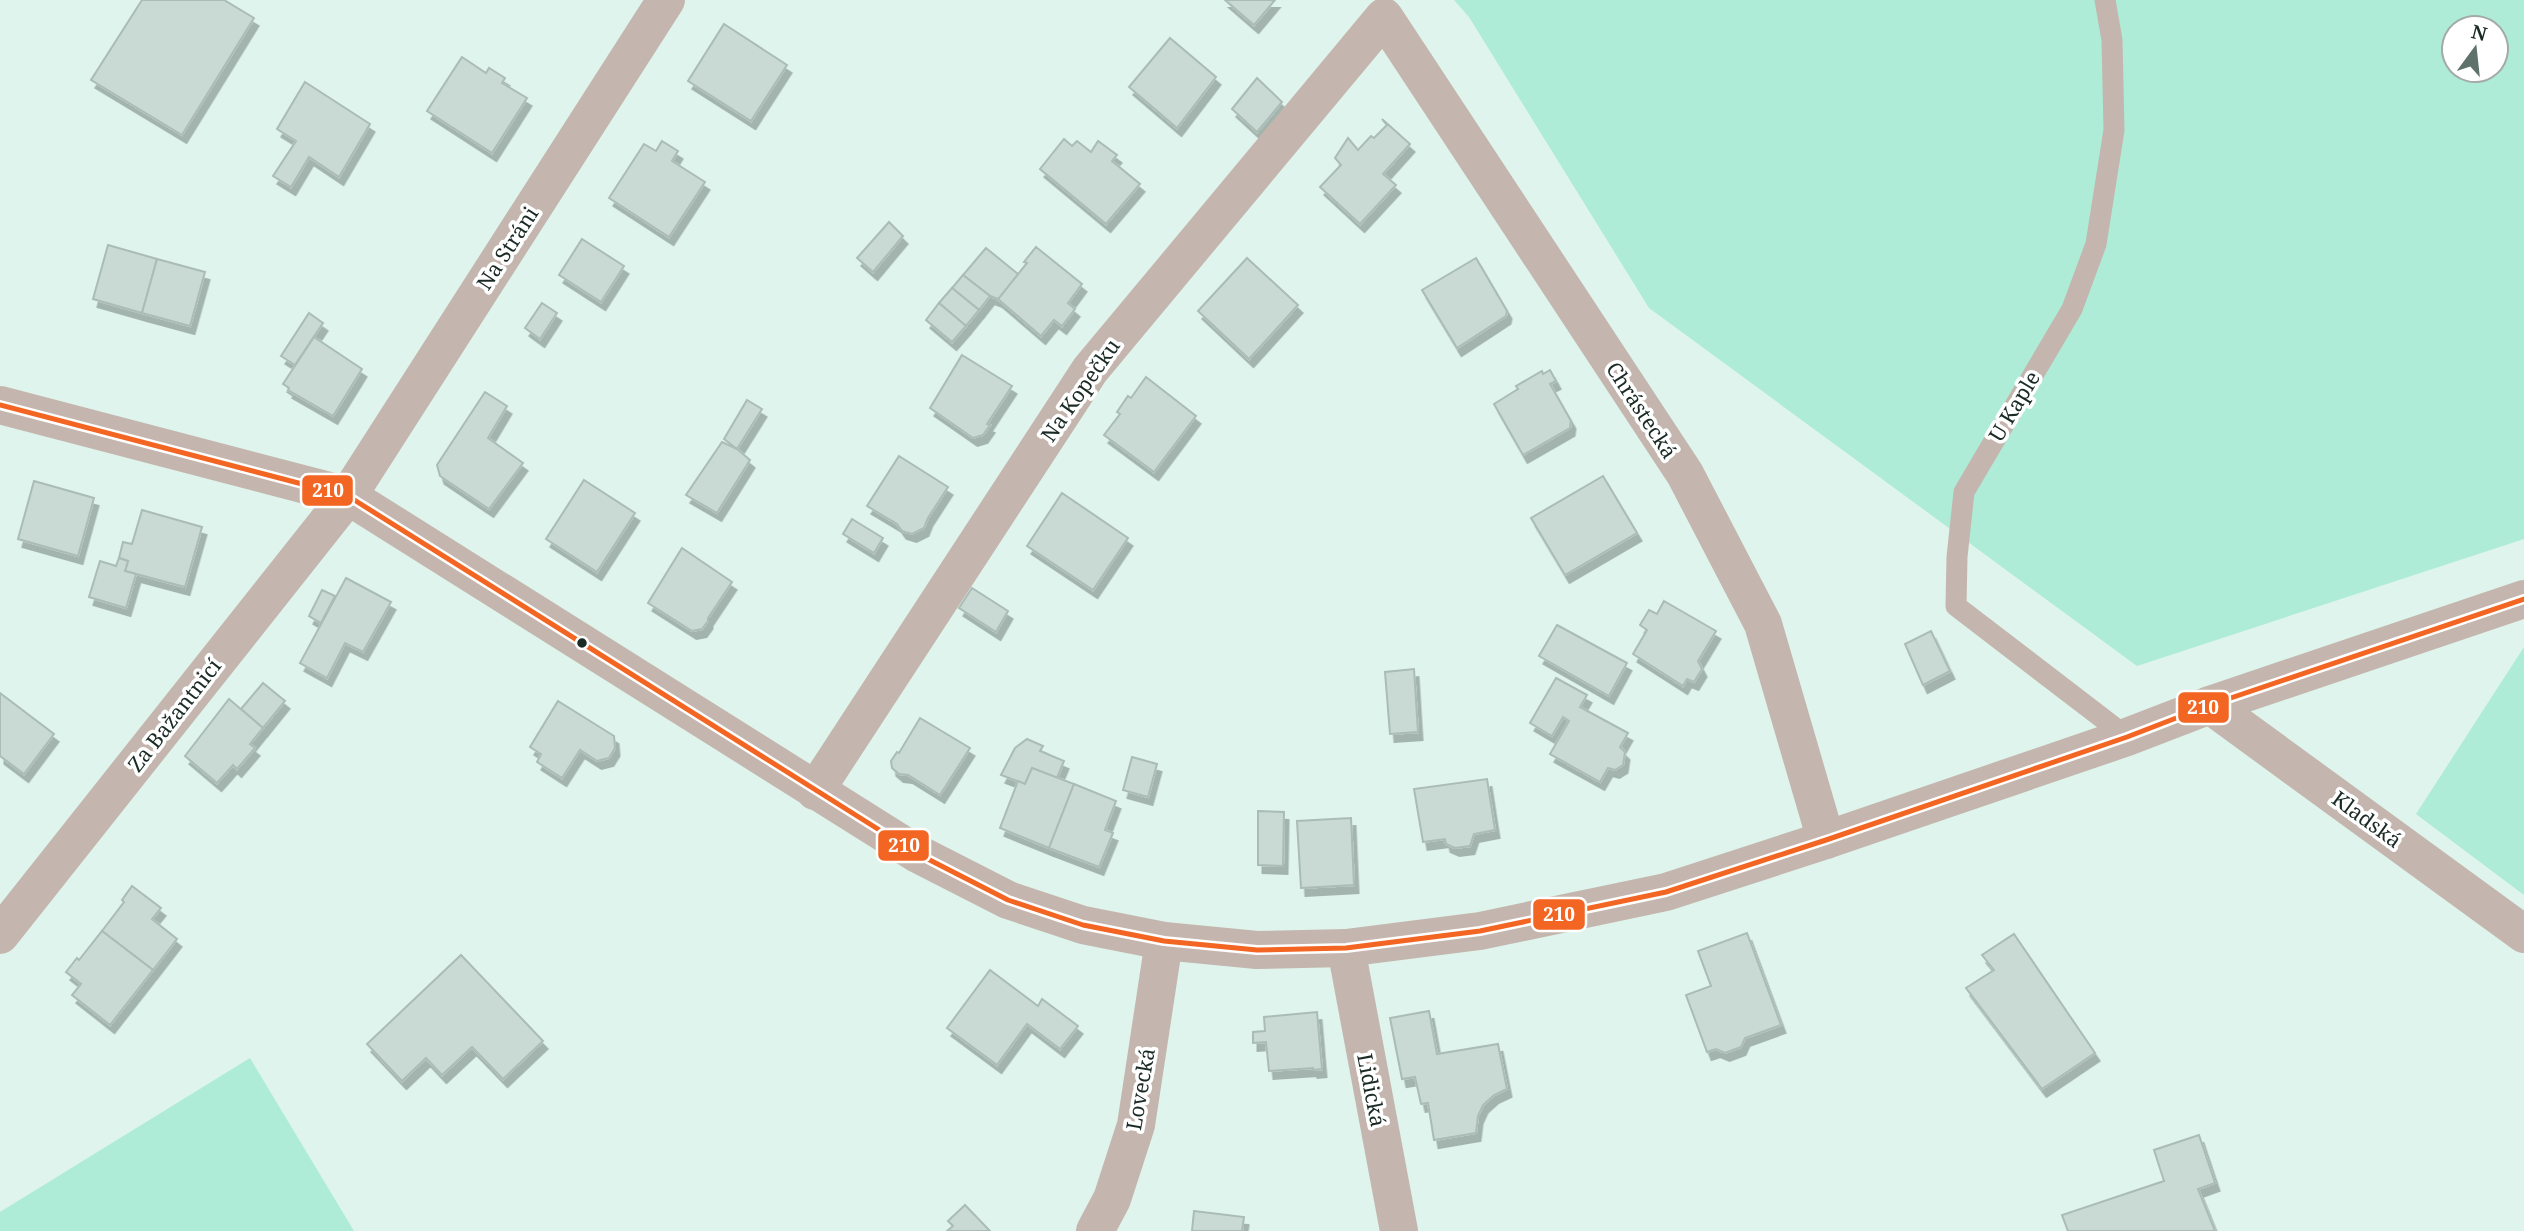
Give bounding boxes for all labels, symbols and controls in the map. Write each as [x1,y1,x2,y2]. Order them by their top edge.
north arrow [2440,14,2510,84]
text: N [2469,18,2490,47]
street label: Na Stráni [470,201,544,295]
street label: Na Kopečku [1034,333,1126,447]
street label: Chrástecká [1600,356,1684,464]
street label: U Kaple [1982,365,2046,447]
line badge: 210 [301,474,354,507]
text: 210 [312,477,344,503]
unlabelled marker [575,636,589,650]
street label: Za Bažantnicí [121,653,227,777]
line badge: 210 [2177,691,2230,724]
text: 210 [2187,694,2219,720]
street label: Kladská [2327,784,2407,854]
line badge: 210 [877,829,930,862]
text: 210 [888,832,920,858]
line badge: 210 [1532,898,1586,931]
text: 210 [1543,901,1575,927]
street label: Lovecká [1119,1046,1161,1132]
street label: Lidická [1351,1051,1393,1129]

